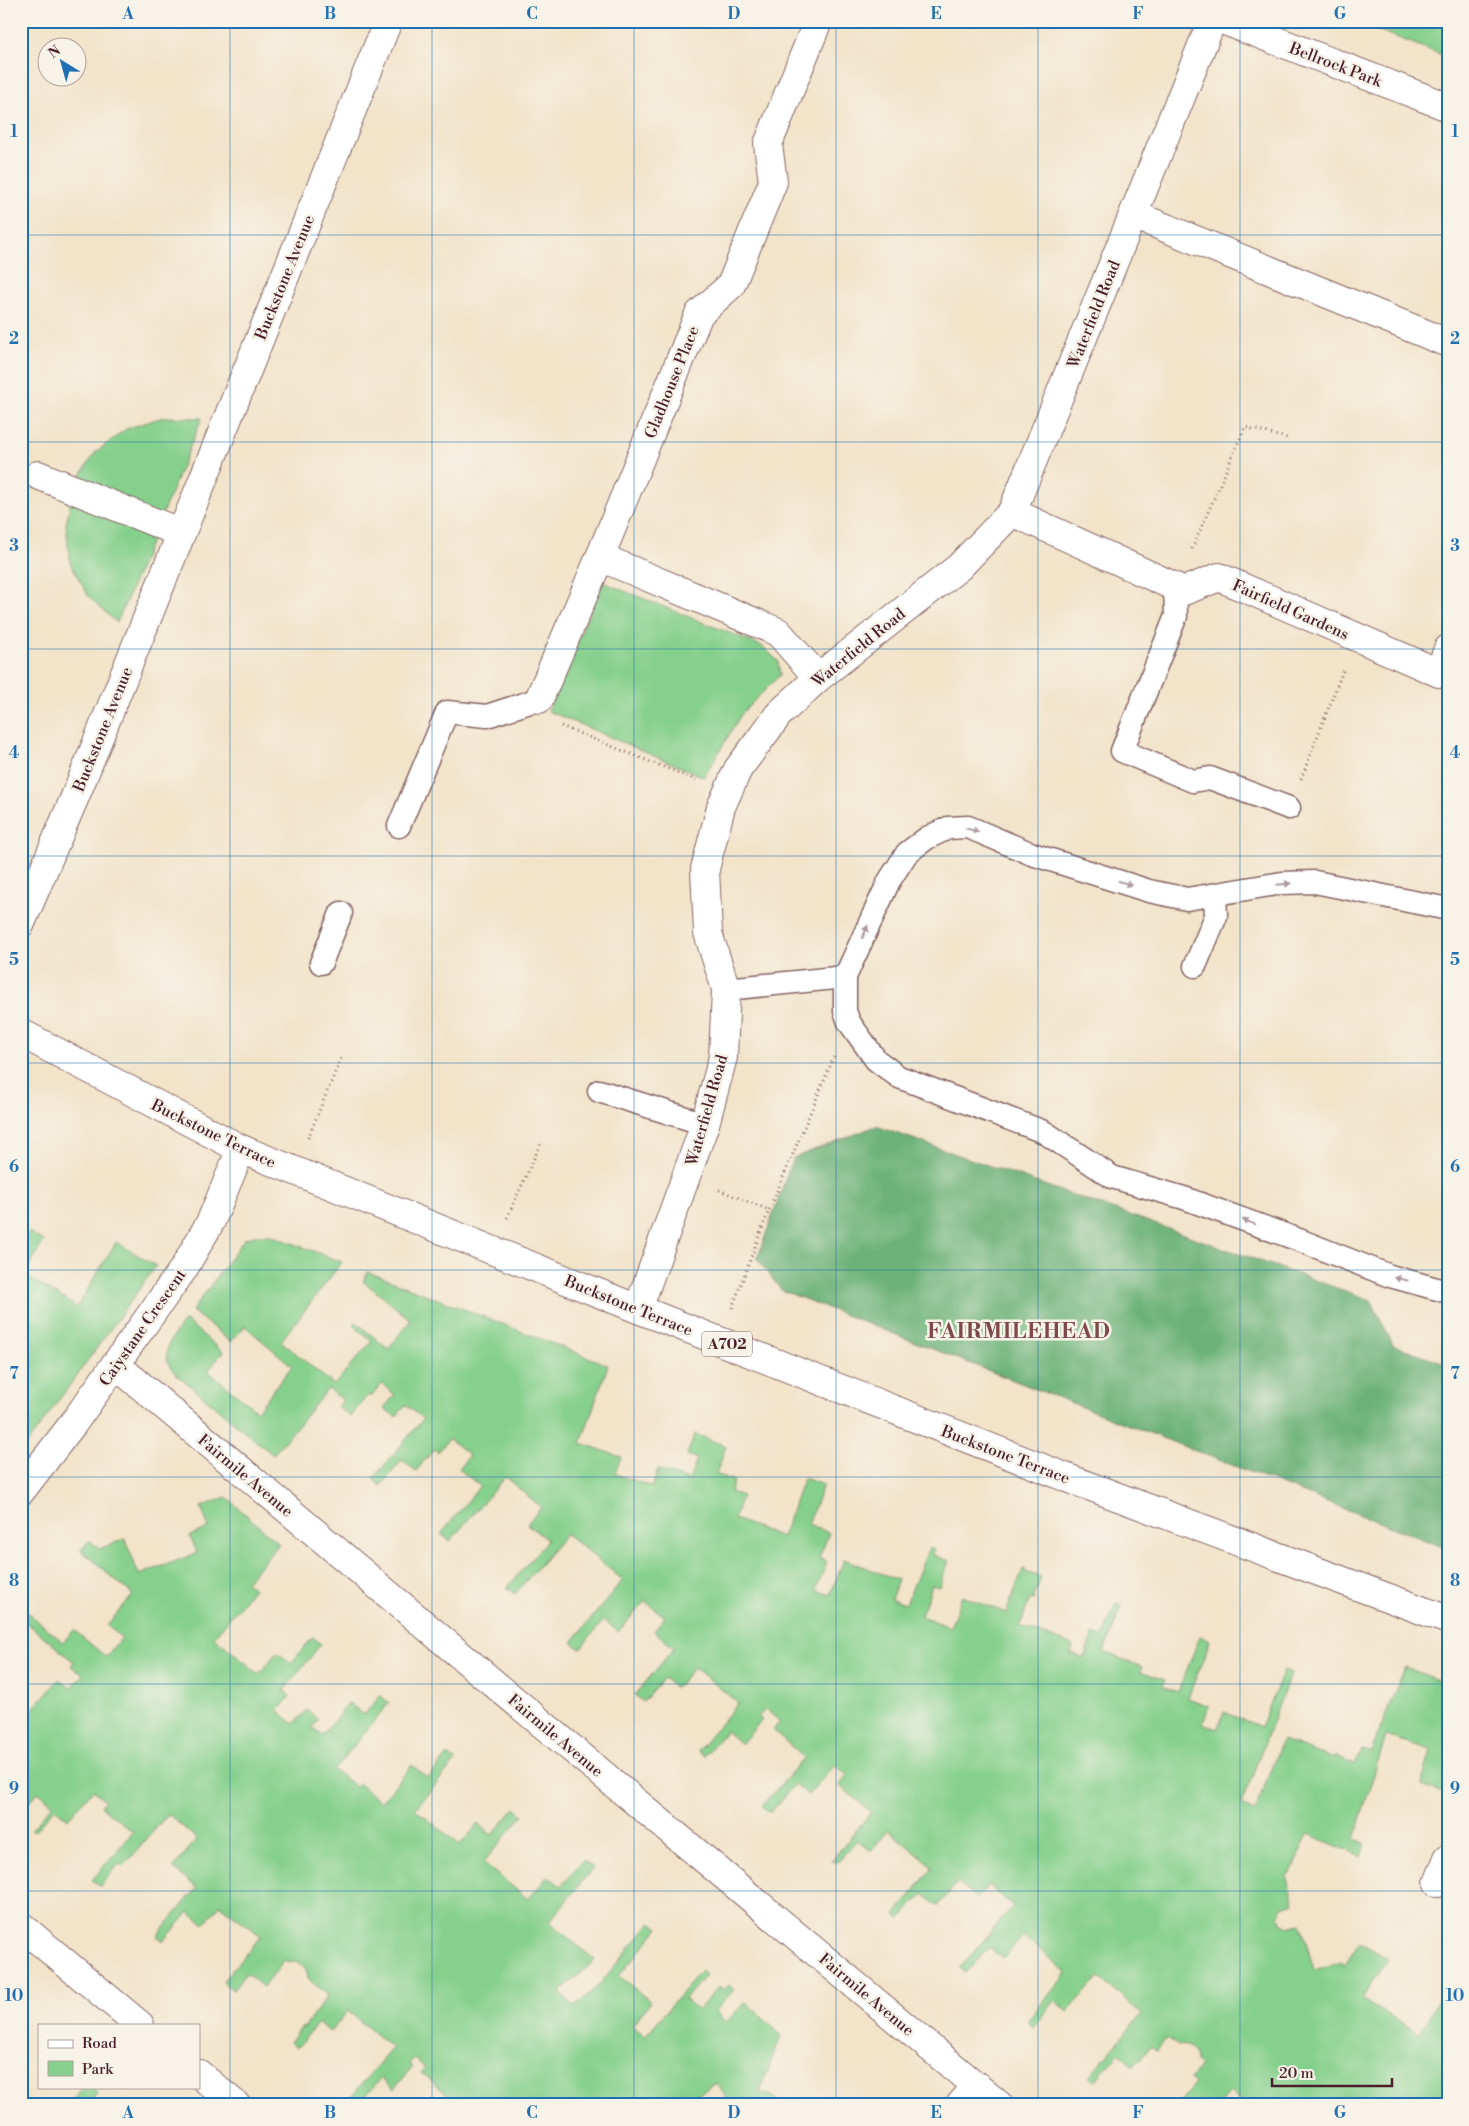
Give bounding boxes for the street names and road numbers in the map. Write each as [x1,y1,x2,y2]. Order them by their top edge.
street label: Bellrock Park [1286,38,1386,92]
street label: Buckstone Avenue [250,212,319,344]
street label: Waterfield Road [1063,257,1125,372]
street label: Gladhouse Place [640,323,704,442]
street label: Fairfield Gardens [1229,575,1352,645]
street label: Waterfield Road [807,604,909,692]
street label: Buckstone Avenue [68,664,137,796]
street label: Waterfield Road [681,1052,732,1169]
street label: Buckstone Terrace [147,1095,279,1173]
street label: Caiystane Crescent [95,1265,191,1390]
street label: Buckstone Terrace [561,1271,696,1341]
road number: A702 [702,1332,752,1356]
street label: Buckstone Terrace [938,1421,1073,1489]
street label: Fairmile Avenue [194,1430,297,1521]
street label: Fairmile Avenue [504,1690,607,1781]
street label: Fairmile Avenue [815,1949,918,2040]

